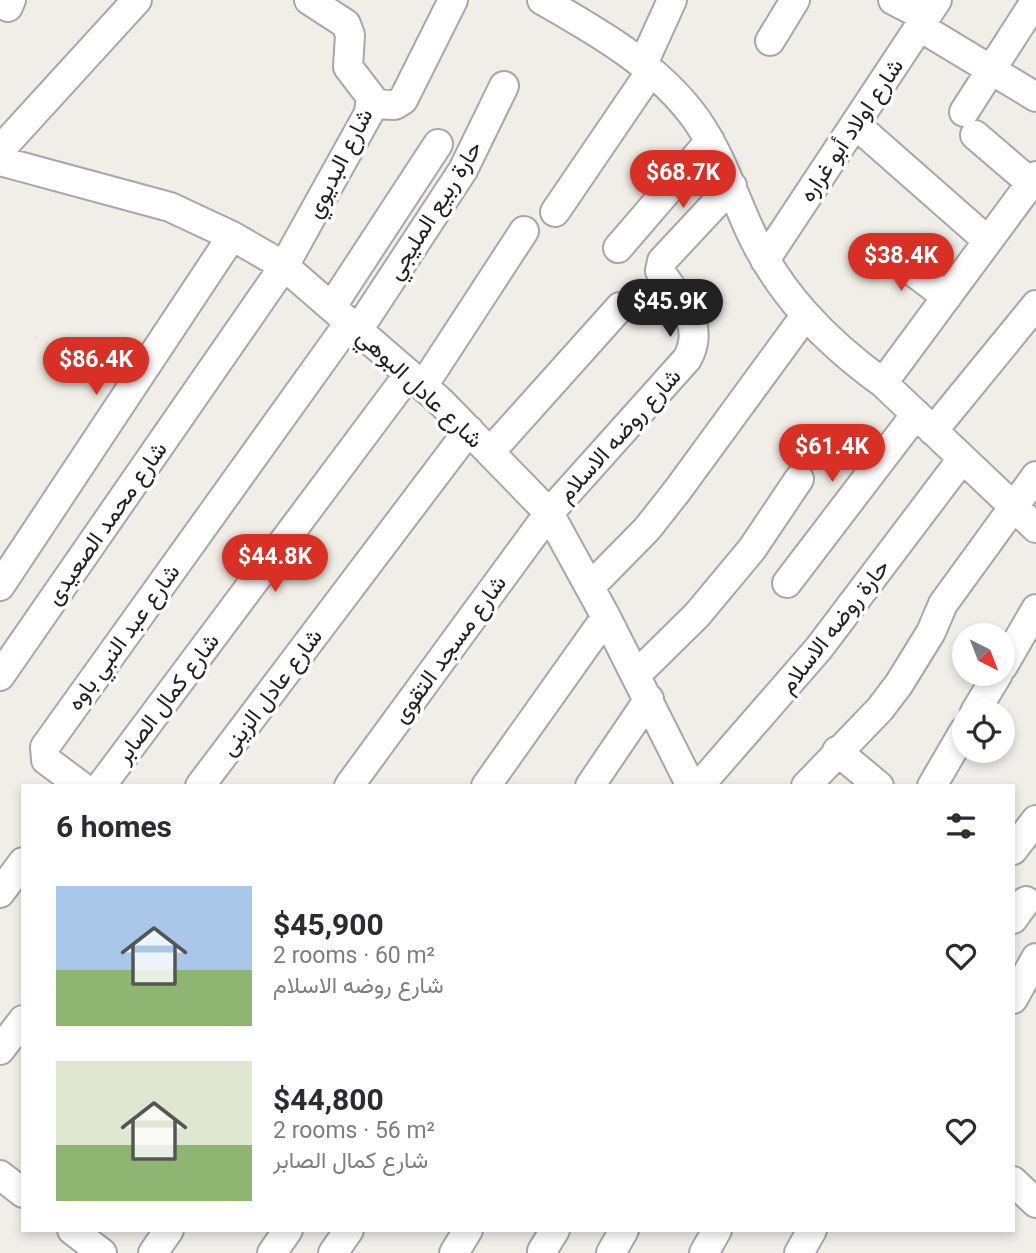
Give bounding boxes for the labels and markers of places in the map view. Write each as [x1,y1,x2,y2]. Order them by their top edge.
pin: $68.7K [626,150,740,210]
pin: $38.4K [844,233,958,293]
pin: $45.9K [613,280,727,339]
pin: $86.4K [39,338,153,397]
pin: $61.4K [775,424,889,484]
pin: $44.8K [218,534,332,594]

